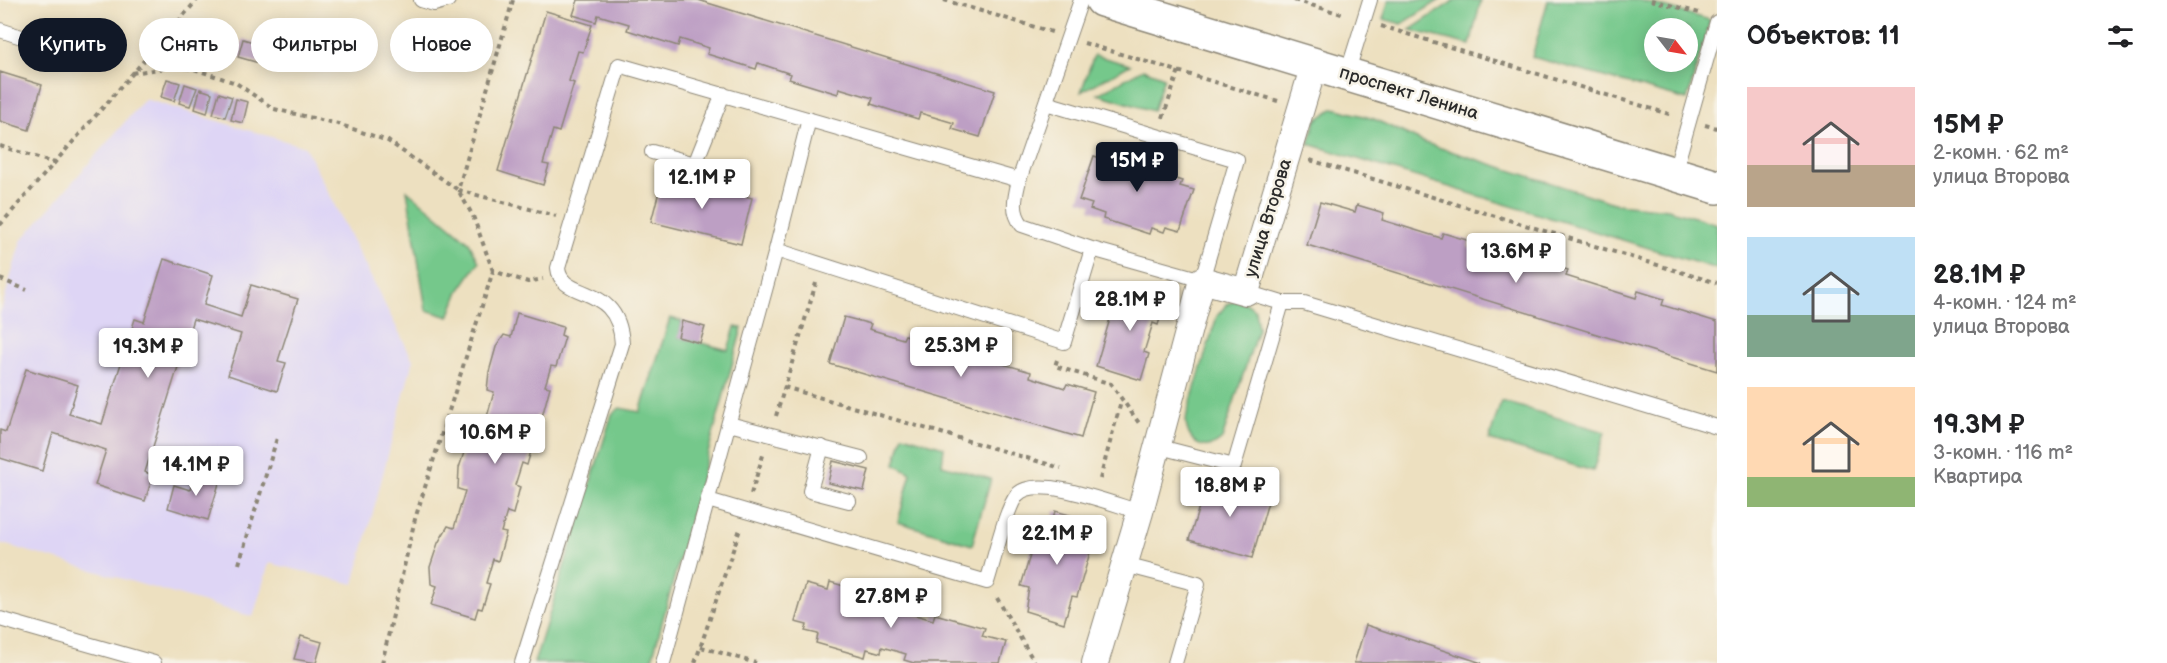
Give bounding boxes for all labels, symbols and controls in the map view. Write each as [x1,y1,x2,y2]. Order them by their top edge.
chip: Купить [18,18,127,72]
chip: Снять [139,18,239,72]
chip: Фильтры [251,18,378,72]
chip: Новое [390,18,493,72]
north arrow [1644,18,1698,72]
map controls [1644,18,1698,72]
icon: filters [2104,20,2137,53]
text: Объектов: 11 [1747,21,1900,52]
street label: проспект Ленина [1337,62,1482,124]
text: 15M ₽ [1933,110,2004,141]
icon: home [1795,111,1867,183]
text: 2-комн. · 62 m² [1933,141,2069,165]
pin: 15M ₽ [1095,142,1179,193]
text: 15M ₽ [1110,149,1164,173]
street label: улица Второва [1240,156,1296,280]
pin: 12.1M ₽ [647,159,757,210]
text: улица Второва [1933,165,2070,189]
text: 12.1M ₽ [668,166,736,190]
pin: 13.6M ₽ [1461,233,1571,284]
text: 13.6M ₽ [1481,240,1551,264]
text: 28.1M ₽ [1933,260,2025,291]
icon: home [1795,261,1867,333]
pin: 28.1M ₽ [1075,281,1185,332]
text: 28.1M ₽ [1094,288,1166,312]
text: 4-комн. · 124 m² [1933,291,2077,315]
text: улица Второва [1933,315,2070,339]
pin: 25.3M ₽ [906,327,1016,378]
pin: 19.3M ₽ [93,328,203,379]
text: 25.3M ₽ [924,334,998,358]
text: 19.3M ₽ [113,335,183,359]
text: 19.3M ₽ [1933,410,2025,441]
icon: home [1795,411,1867,483]
pin: 10.6M ₽ [440,414,550,465]
text: 10.6M ₽ [459,421,531,445]
text: 3-комн. · 116 m² [1933,441,2073,465]
pin: 14.1M ₽ [141,446,251,497]
text: 14.1M ₽ [162,453,230,477]
text: Квартира [1933,465,2023,489]
pin: 18.8M ₽ [1175,467,1285,518]
text: 18.8M ₽ [1194,474,1266,498]
pin: 22.1M ₽ [1002,515,1112,566]
text: 22.1M ₽ [1021,522,1093,546]
pin: 27.8M ₽ [836,578,946,629]
text: 27.8M ₽ [854,585,928,609]

